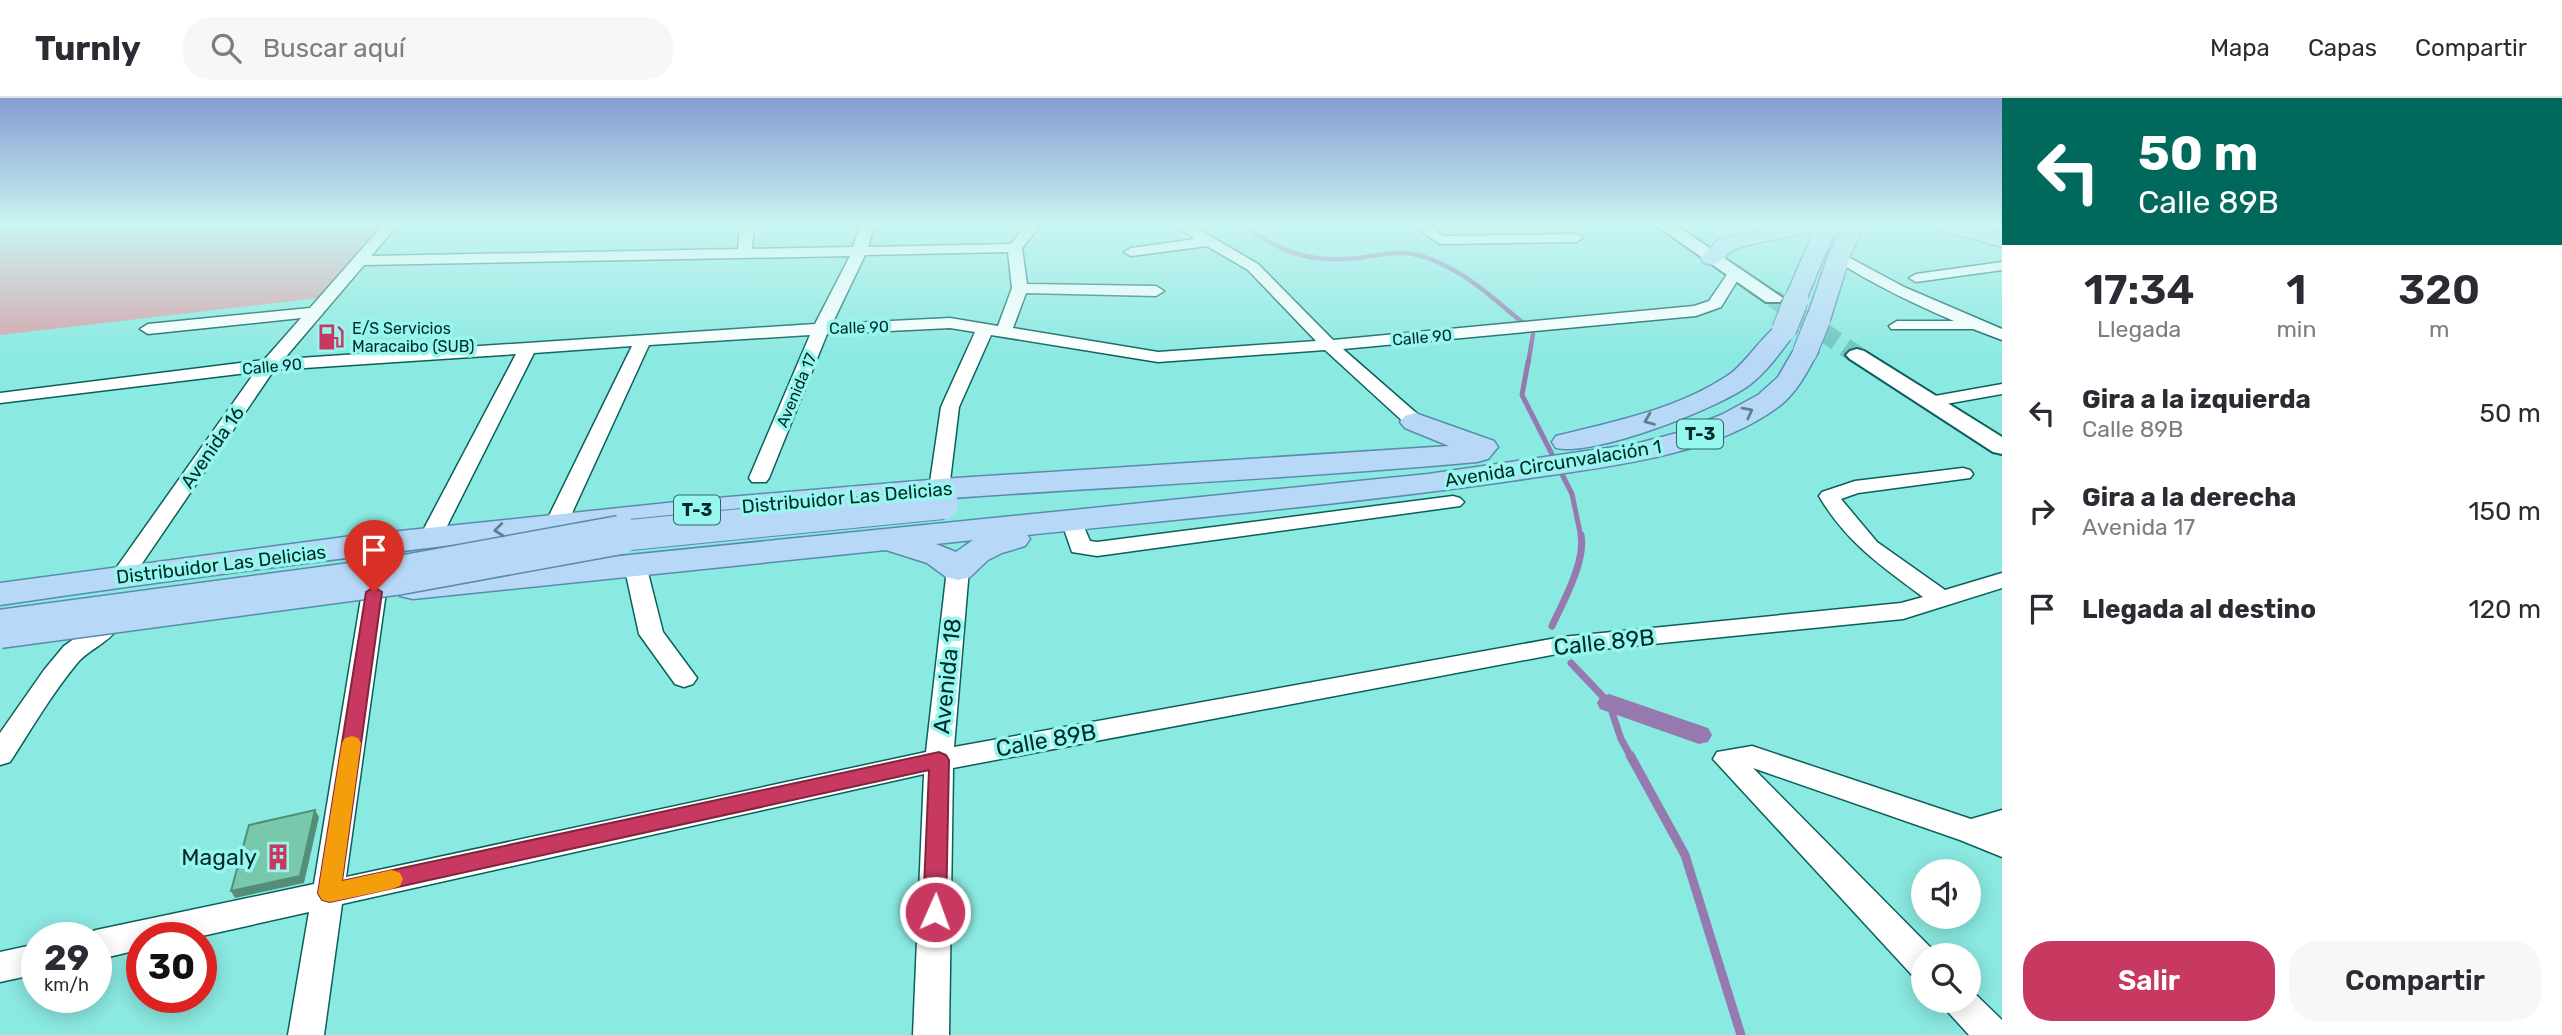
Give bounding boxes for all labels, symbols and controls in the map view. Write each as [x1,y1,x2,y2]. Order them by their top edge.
search box [183,17,673,80]
text: Turnly [35,29,141,68]
icon: search [207,29,245,67]
text: Buscar aquí [263,33,405,64]
text: Mapa [2210,34,2270,62]
text: Capas [2308,34,2377,62]
text: Compartir [2415,34,2527,62]
text: 50 m [2138,124,2258,182]
icon: left [2023,126,2114,217]
text: Calle 89B [2138,183,2279,221]
text: 17:34 [2084,265,2194,315]
text: 1 [2286,265,2306,315]
text: 320 [2398,265,2480,315]
text: Llegada [2097,315,2181,343]
text: min [2276,315,2316,343]
text: m [2429,315,2449,343]
street label: Calle 90 [829,317,889,338]
place label: E/S Servicios Maracaibo (SUB) [352,319,474,356]
fuel station icon: E/S Servicios Maracaibo (SUB) [316,322,346,352]
street label: Calle 90 [1391,325,1453,350]
street label: Avenida 17 [772,350,821,430]
street label: Calle 90 [241,354,303,379]
text: Gira a la izquierda [2082,384,2311,415]
icon: left [2023,394,2061,432]
text: 50 m [2480,398,2541,429]
street label: Avenida 16 [176,402,249,493]
one-way arrow [1740,407,1753,420]
one-way arrow [1643,412,1655,426]
text: Calle 89B [2082,415,2183,443]
road number: T-3 [1677,420,1723,448]
street label: Avenida Circunvalación 1 [1443,435,1663,492]
street label: Distribuidor Las Delicias [741,477,953,518]
text: Gira a la derecha [2082,482,2296,513]
icon: right [2023,492,2061,530]
road number: T-3 [674,496,720,524]
text: 150 m [2468,496,2541,527]
text: Avenida 17 [2082,513,2195,541]
pin [344,520,404,592]
one-way arrow [493,523,504,538]
icon: arrive [355,531,393,569]
street label: Distribuidor Las Delicias [115,540,327,589]
icon: arrive [2023,590,2061,628]
text: Llegada al destino [2082,594,2316,625]
text: 120 m [2469,594,2541,625]
street label: Avenida 18 [927,617,967,735]
street label: Calle 89B [1552,623,1656,661]
street label: Calle 89B [994,717,1098,763]
building icon: Magaly [263,842,293,872]
place label: Magaly [181,843,257,871]
map controls [1911,859,1981,1013]
button: sound [1911,859,1981,929]
position arrow [898,875,972,949]
speed limit sign: 30 [126,922,217,1013]
text: 29 [44,937,89,979]
button: Salir [2023,941,2275,1021]
button: Compartir [2289,941,2541,1021]
button: search [1911,943,1981,1013]
text: km/h [44,974,89,996]

